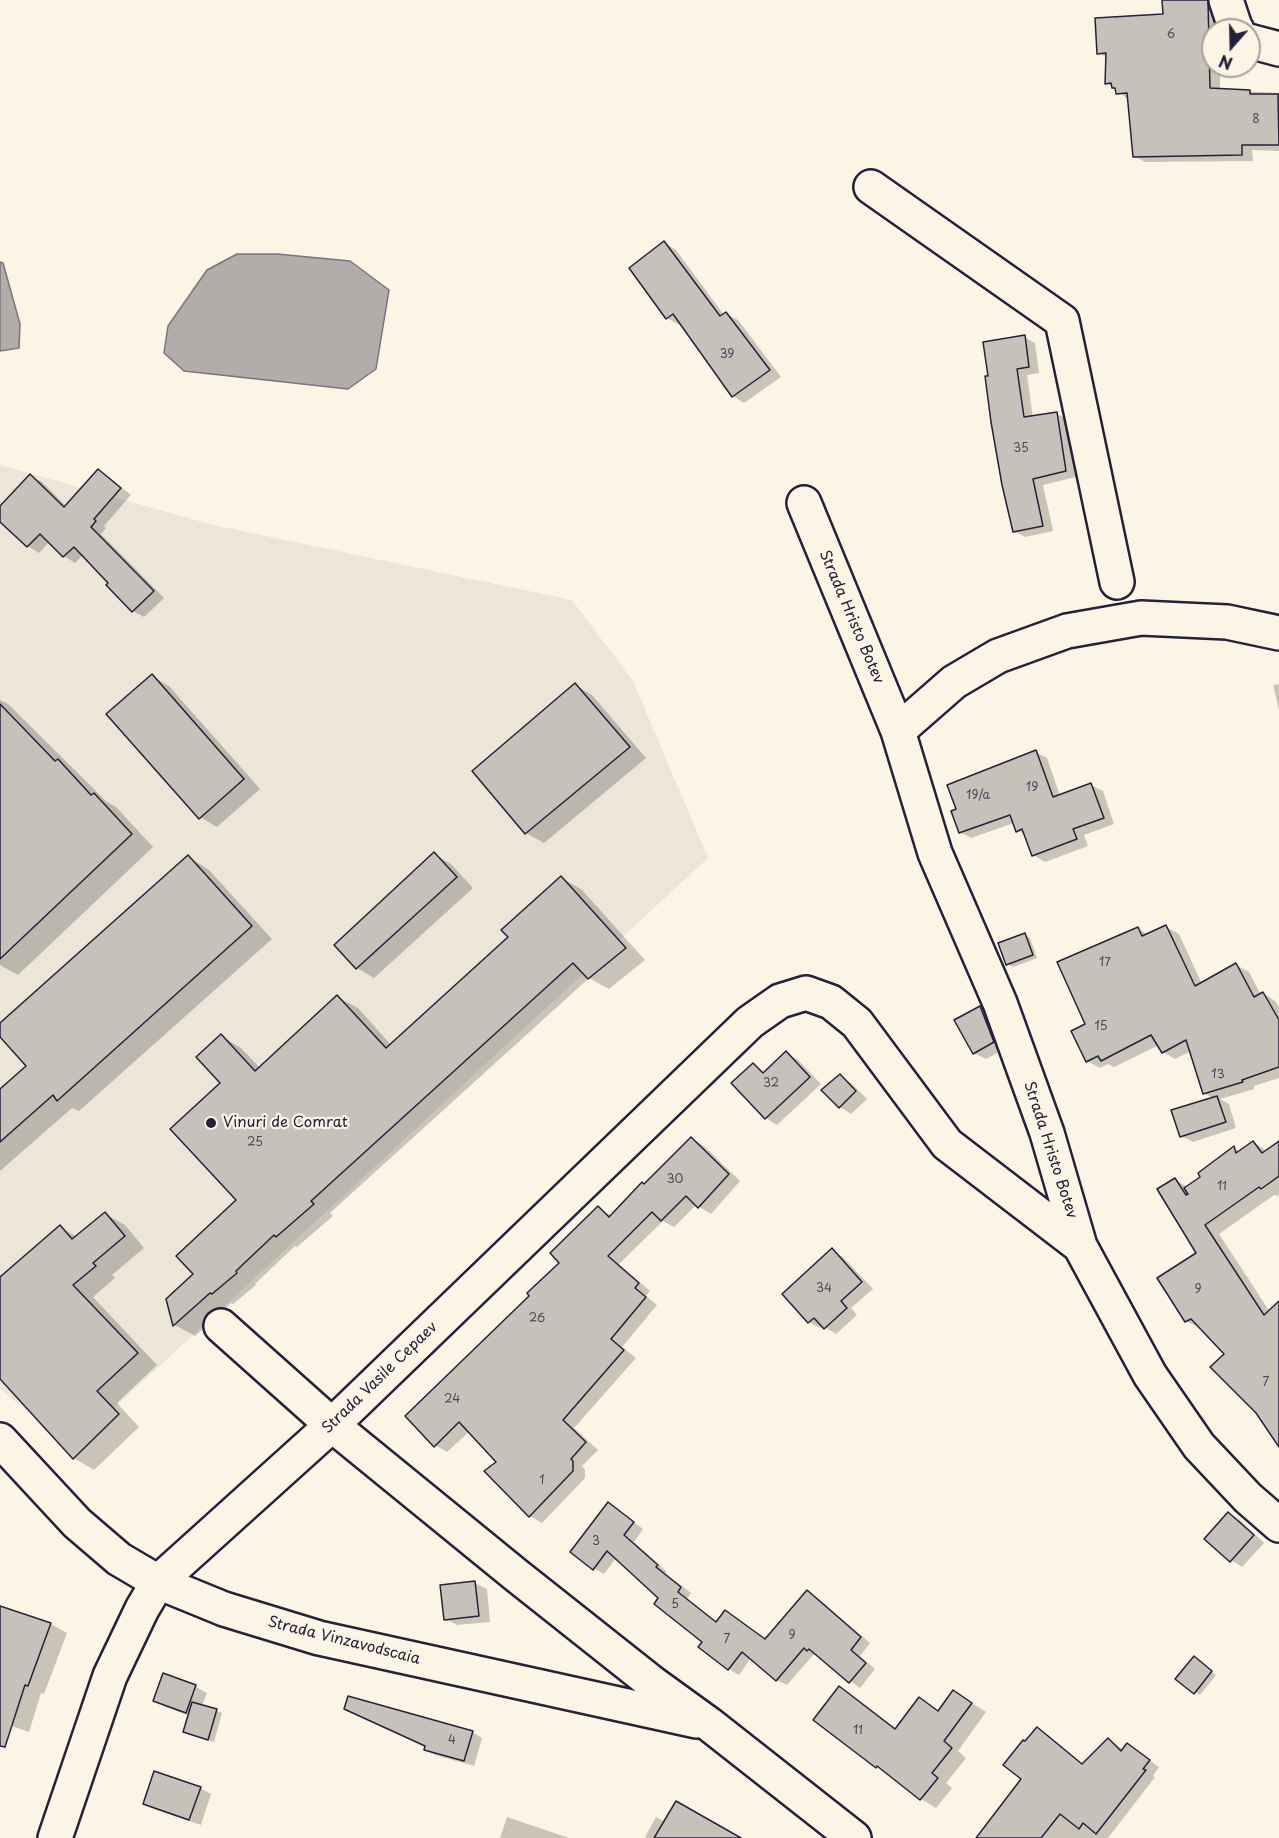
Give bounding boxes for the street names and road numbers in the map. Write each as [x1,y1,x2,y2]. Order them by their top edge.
street label: Strada Hristo Botev [815,548,887,686]
street label: Strada Hristo Botev [1019,1079,1081,1221]
street label: Strada Vasile Cepaev [319,1318,441,1438]
street label: Strada Vinzavodscaia [266,1613,422,1669]

